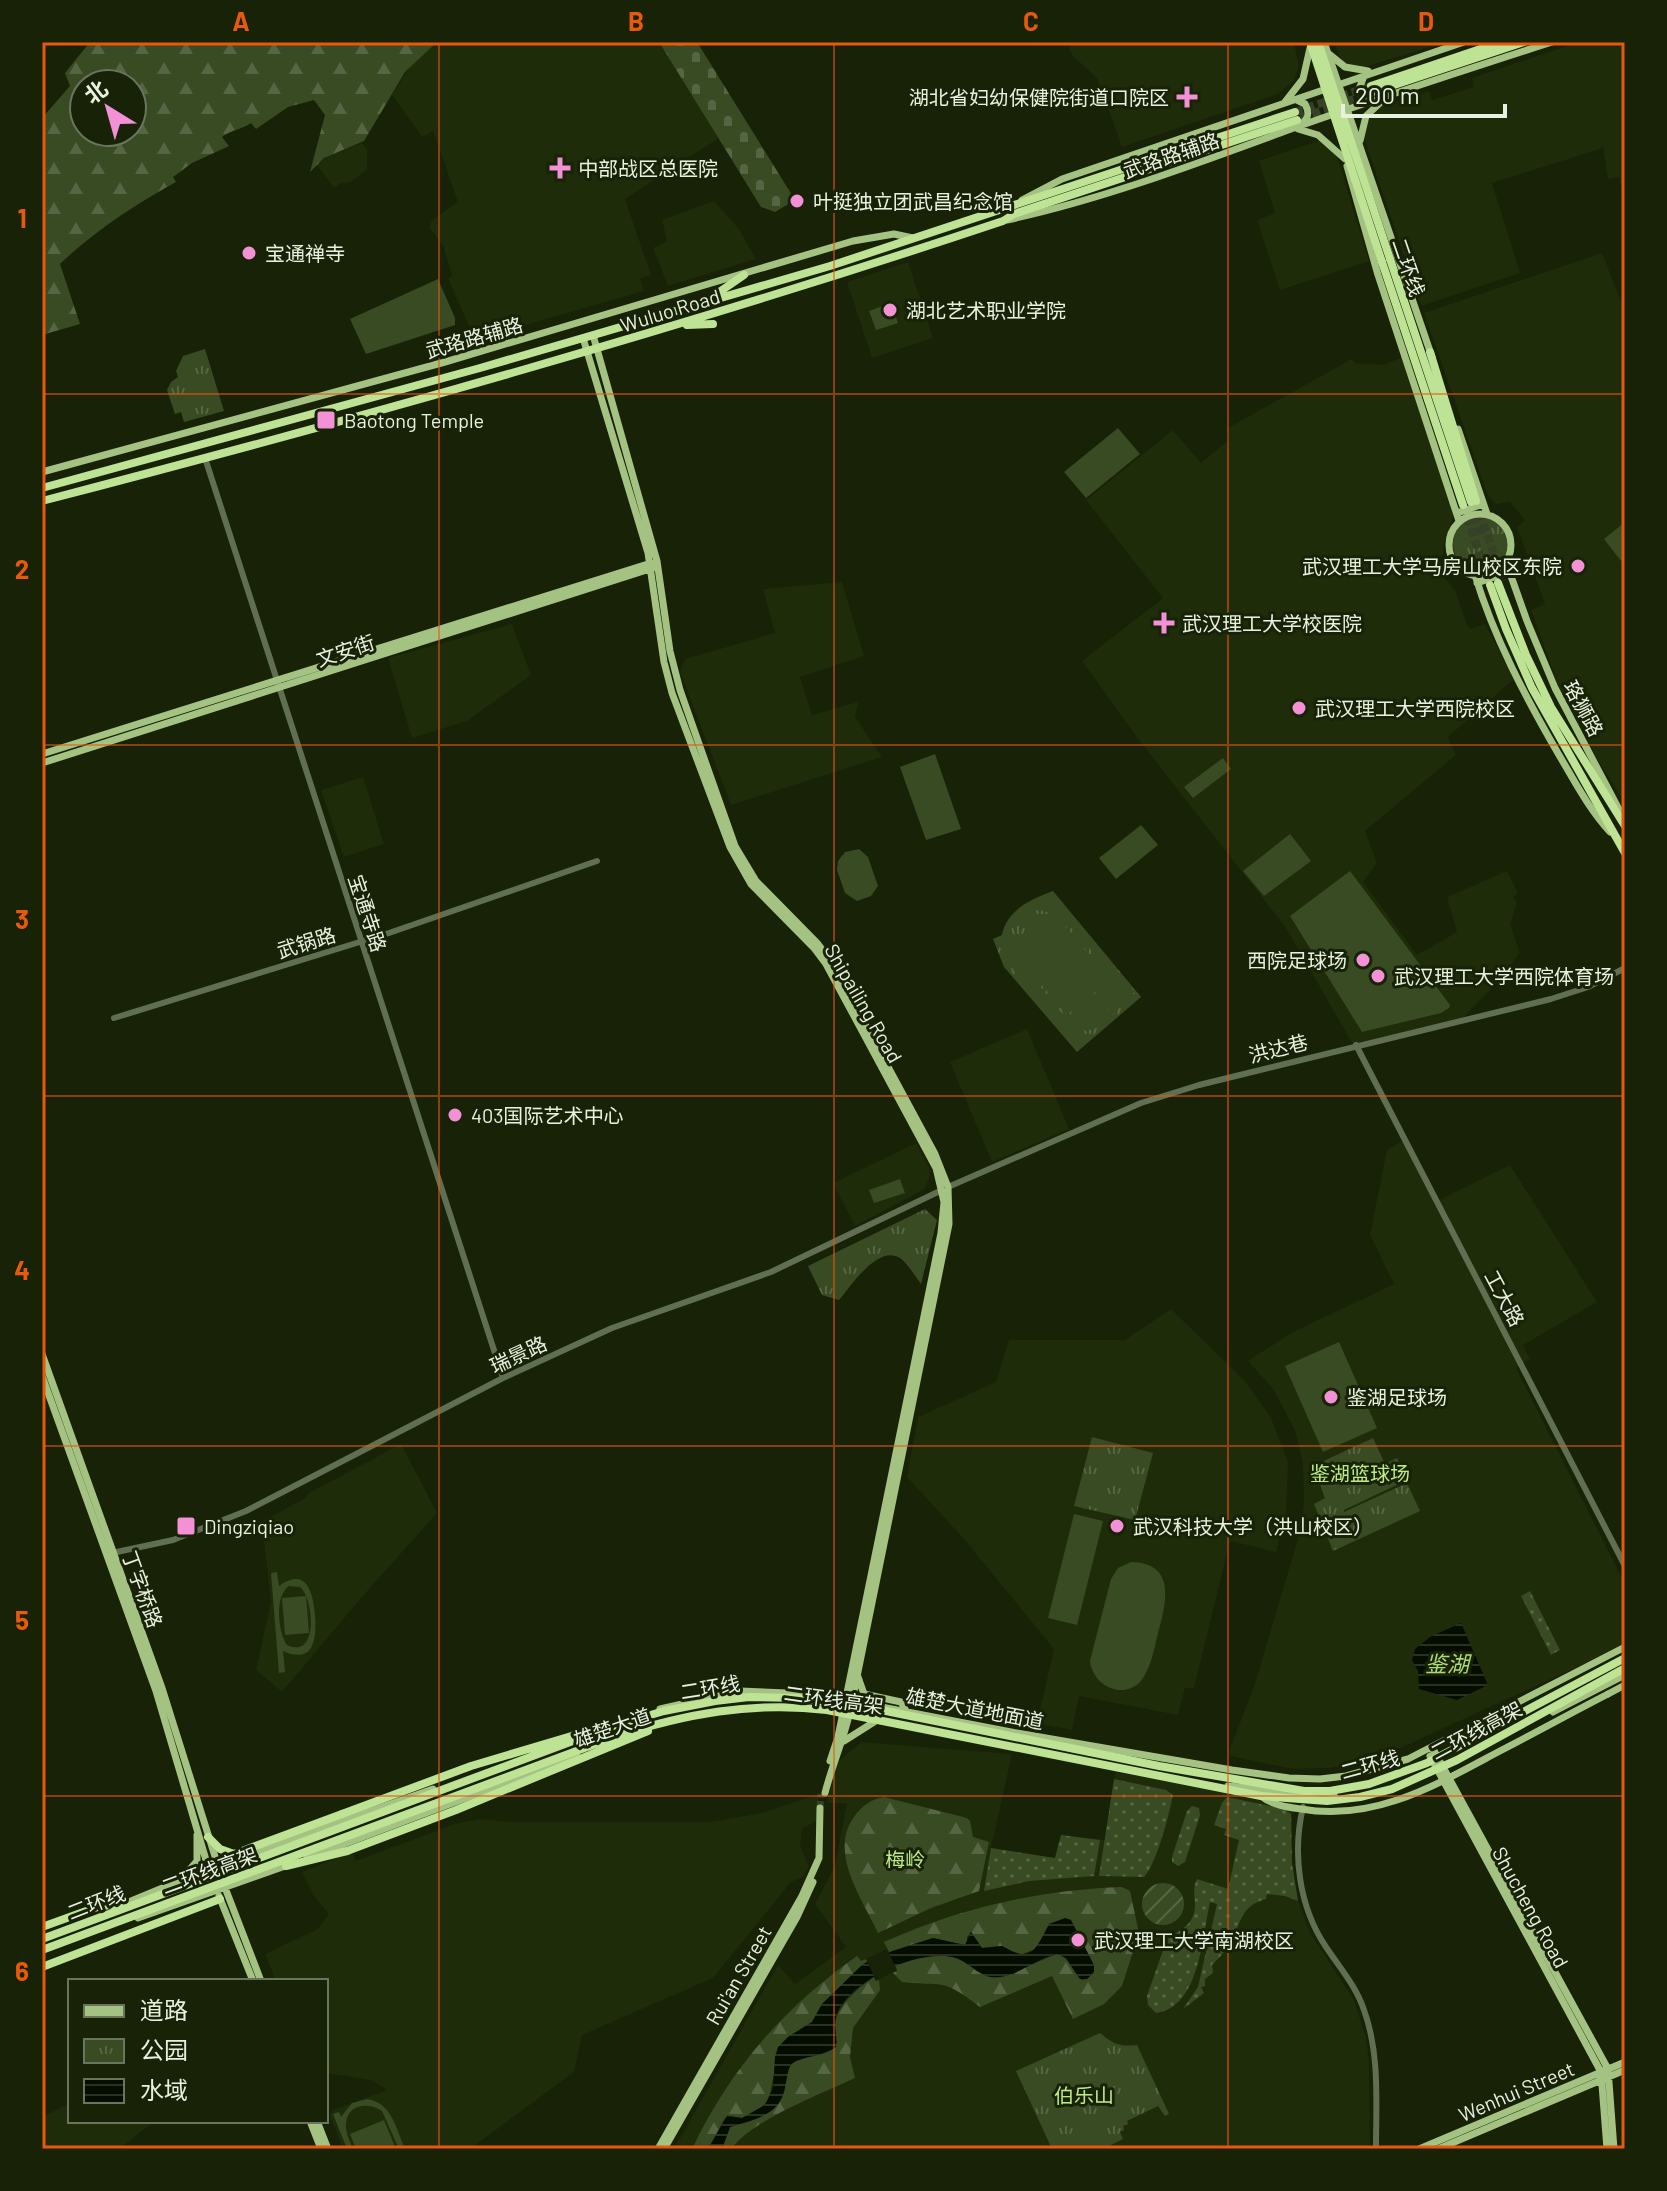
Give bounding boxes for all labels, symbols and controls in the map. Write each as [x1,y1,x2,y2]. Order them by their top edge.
text: A [232,5,250,36]
text: B [628,5,644,36]
text: C [1023,5,1039,36]
text: D [1418,5,1434,36]
north arrow [68,68,148,148]
scale bar [1343,68,1505,118]
text: 北 [79,74,112,108]
text: 200 m [1355,80,1420,109]
place label: 湖北省妇幼保健院街道口院区 [909,85,1169,109]
marker: 湖北省妇幼保健院街道口院区 [1176,86,1198,108]
street label: 武珞路辅路 [1120,127,1222,183]
place label: 中部战区总医院 [578,156,718,180]
marker: 中部战区总医院 [549,157,571,179]
place label: 叶挺独立团武昌纪念馆 [813,189,1013,213]
marker: 叶挺独立团武昌纪念馆 [788,192,806,210]
text: 1 [17,202,27,233]
street label: 二环线 [1388,235,1430,299]
place label: 宝通禅寺 [265,241,345,265]
marker: 宝通禅寺 [240,244,258,262]
street label: Wuluo Road [617,284,723,336]
place label: 湖北艺术职业学院 [906,298,1066,322]
marker: 湖北艺术职业学院 [881,301,899,319]
street label: 武珞路辅路 [423,312,525,362]
place label: Baotong Temple [344,408,484,432]
marker: Baotong Temple [315,409,337,431]
text: 2 [15,553,29,584]
place label: 武汉理工大学马房山校区东院 [1302,554,1562,578]
marker: 武汉理工大学马房山校区东院 [1569,557,1587,575]
place label: 武汉理工大学校医院 [1182,611,1362,635]
marker: 武汉理工大学校医院 [1153,612,1175,634]
street label: 文安街 [313,629,377,671]
street label: 珞狮路 [1559,676,1609,740]
place label: 武汉理工大学西院校区 [1315,696,1515,720]
marker: 武汉理工大学西院校区 [1290,699,1308,717]
street label: 宝通寺路 [344,871,392,955]
text: 3 [15,903,29,934]
street label: 武锅路 [274,922,338,962]
street label: Shipailing Road [820,939,908,1067]
place label: 西院足球场 [1247,948,1347,972]
marker: 西院足球场 [1354,951,1372,969]
place label: 武汉理工大学西院体育场 [1394,964,1614,988]
marker: 武汉理工大学西院体育场 [1369,967,1387,985]
street label: 洪达巷 [1246,1029,1310,1067]
place label: 403国际艺术中心 [471,1103,624,1127]
marker: 403国际艺术中心 [446,1106,464,1124]
text: 4 [14,1254,30,1285]
street label: 工大路 [1480,1266,1530,1330]
street label: 瑞景路 [486,1330,550,1378]
place label: 鉴湖足球场 [1347,1385,1447,1409]
marker: 鉴湖足球场 [1322,1388,1340,1406]
park label: 鉴湖篮球场 [1310,1461,1410,1485]
place label: Dingziqiao [204,1514,294,1538]
place label: 武汉科技大学（洪山校区） [1133,1514,1373,1538]
marker: Dingziqiao [175,1515,197,1537]
marker: 武汉科技大学（洪山校区） [1108,1517,1126,1535]
street label: 丁字桥路 [118,1547,168,1631]
text: 5 [15,1604,29,1635]
water label: 鉴湖 [1425,1650,1472,1676]
street label: 二环线 [678,1670,742,1704]
street label: 二环线高架 [783,1680,885,1718]
street label: 雄楚大道地面道 [904,1683,1046,1733]
street label: 二环线高架 [1426,1696,1526,1764]
street label: 雄楚大道 [570,1703,654,1751]
street label: 二环线 [1338,1745,1402,1783]
street label: 二环线高架 [158,1842,260,1898]
street label: Shucheng Road [1488,1842,1574,1972]
park label: 梅岭 [885,1847,925,1871]
street label: 二环线 [64,1880,128,1924]
street label: Rui'an Street [700,1921,776,2029]
place label: 武汉理工大学南湖校区 [1094,1928,1294,1952]
marker: 武汉理工大学南湖校区 [1069,1931,1087,1949]
text: 6 [15,1955,29,1986]
legend [68,1979,328,2123]
text: 道路 [140,1995,188,2024]
text: 公园 [140,2035,188,2064]
street label: Wenhui Street [1455,2056,1577,2126]
text: 水域 [140,2075,188,2104]
park label: 伯乐山 [1054,2083,1114,2107]

